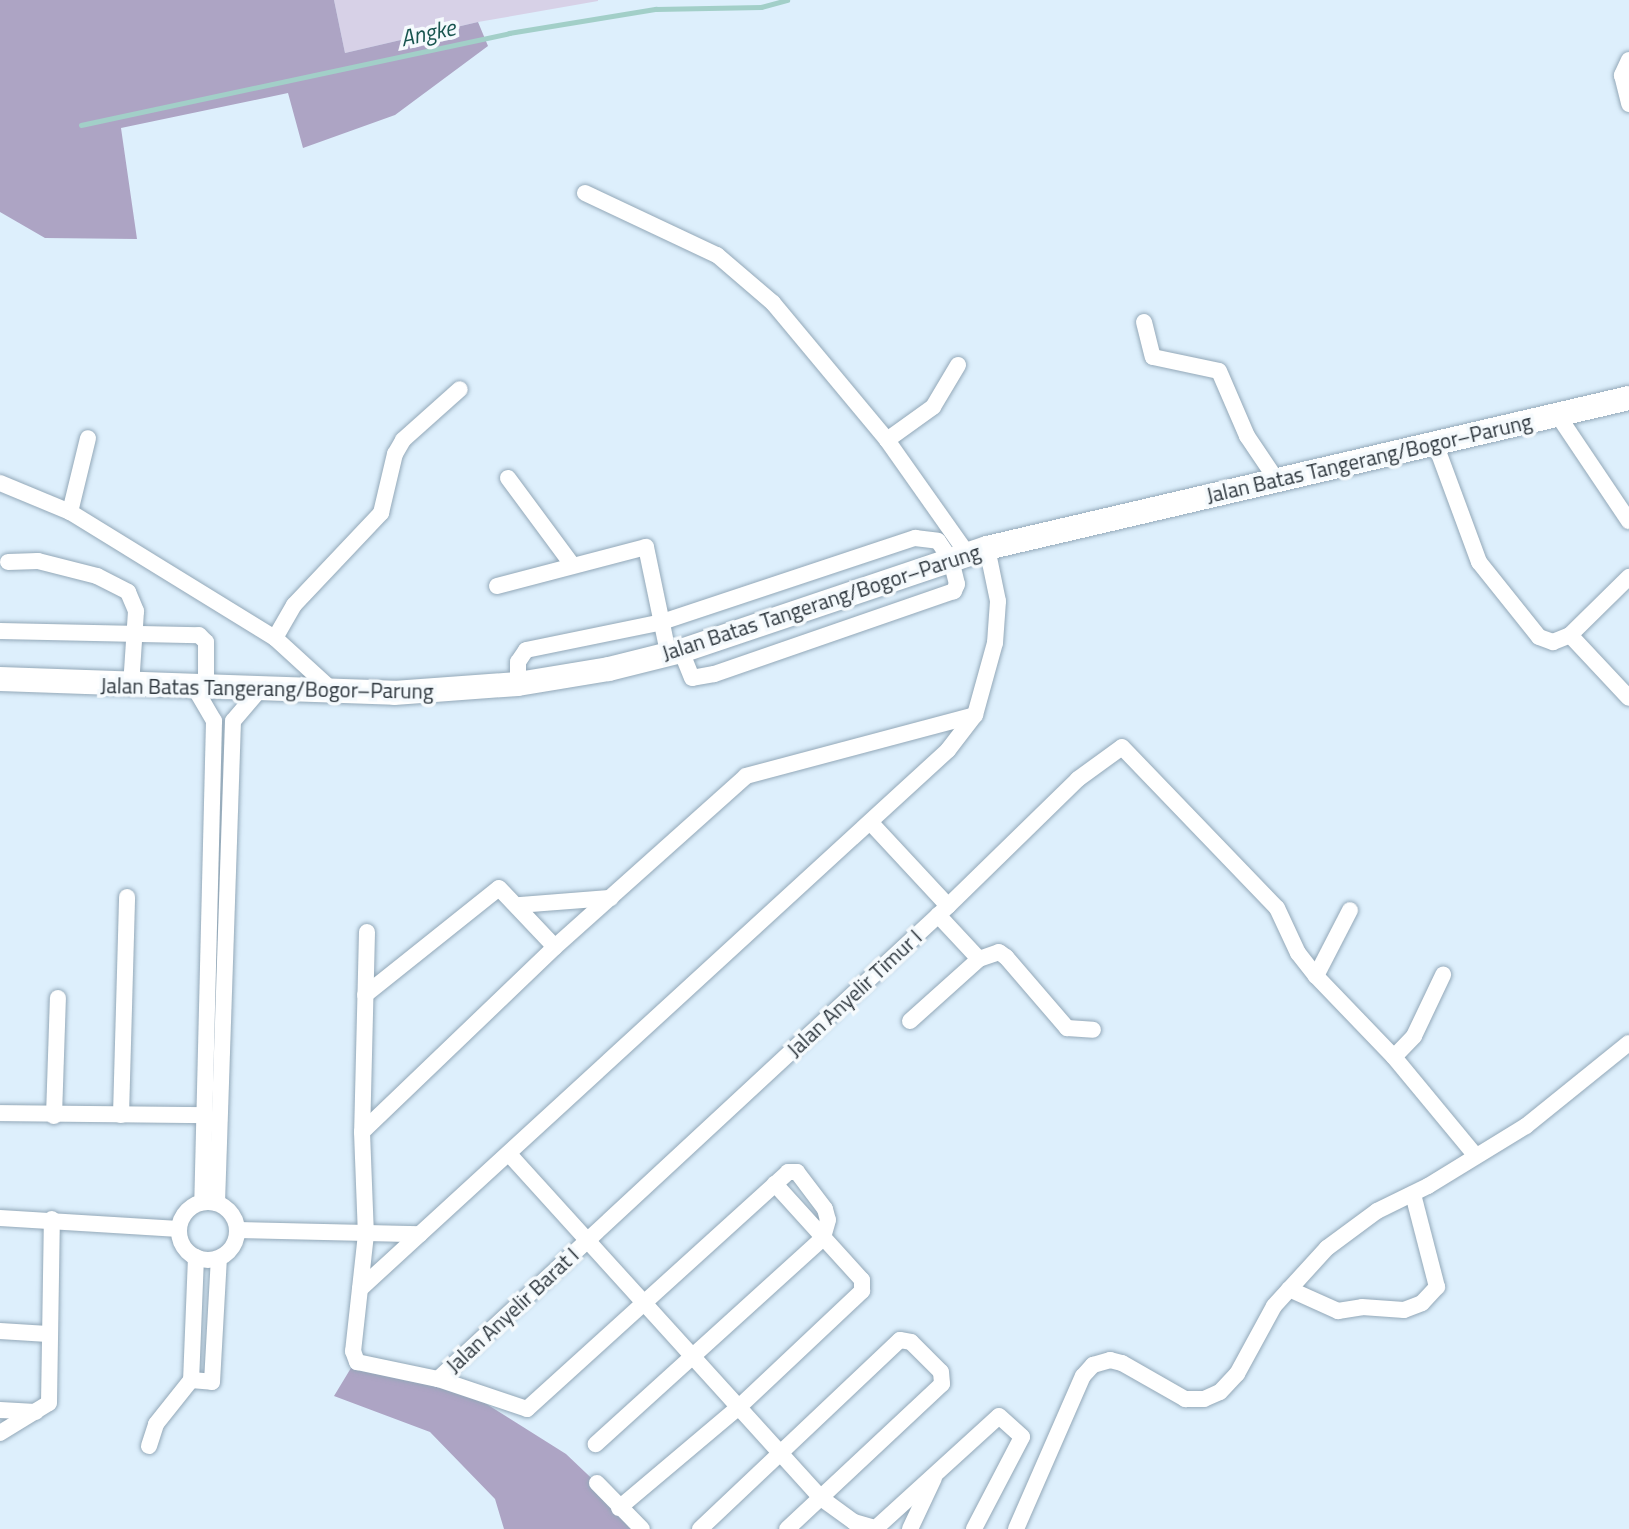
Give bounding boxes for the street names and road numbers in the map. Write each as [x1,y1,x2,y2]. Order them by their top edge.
street label: Jalan Batas Tangerang/Bogor–Parung [1204,408,1534,508]
street label: Jalan Batas Tangerang/Bogor–Parung [659,539,983,665]
street label: Jalan Batas Tangerang/Bogor–Parung [100,672,434,704]
street label: Jalan Anyelir Timur I [781,924,927,1062]
street label: Jalan Anyelir Barat I [441,1242,583,1378]

